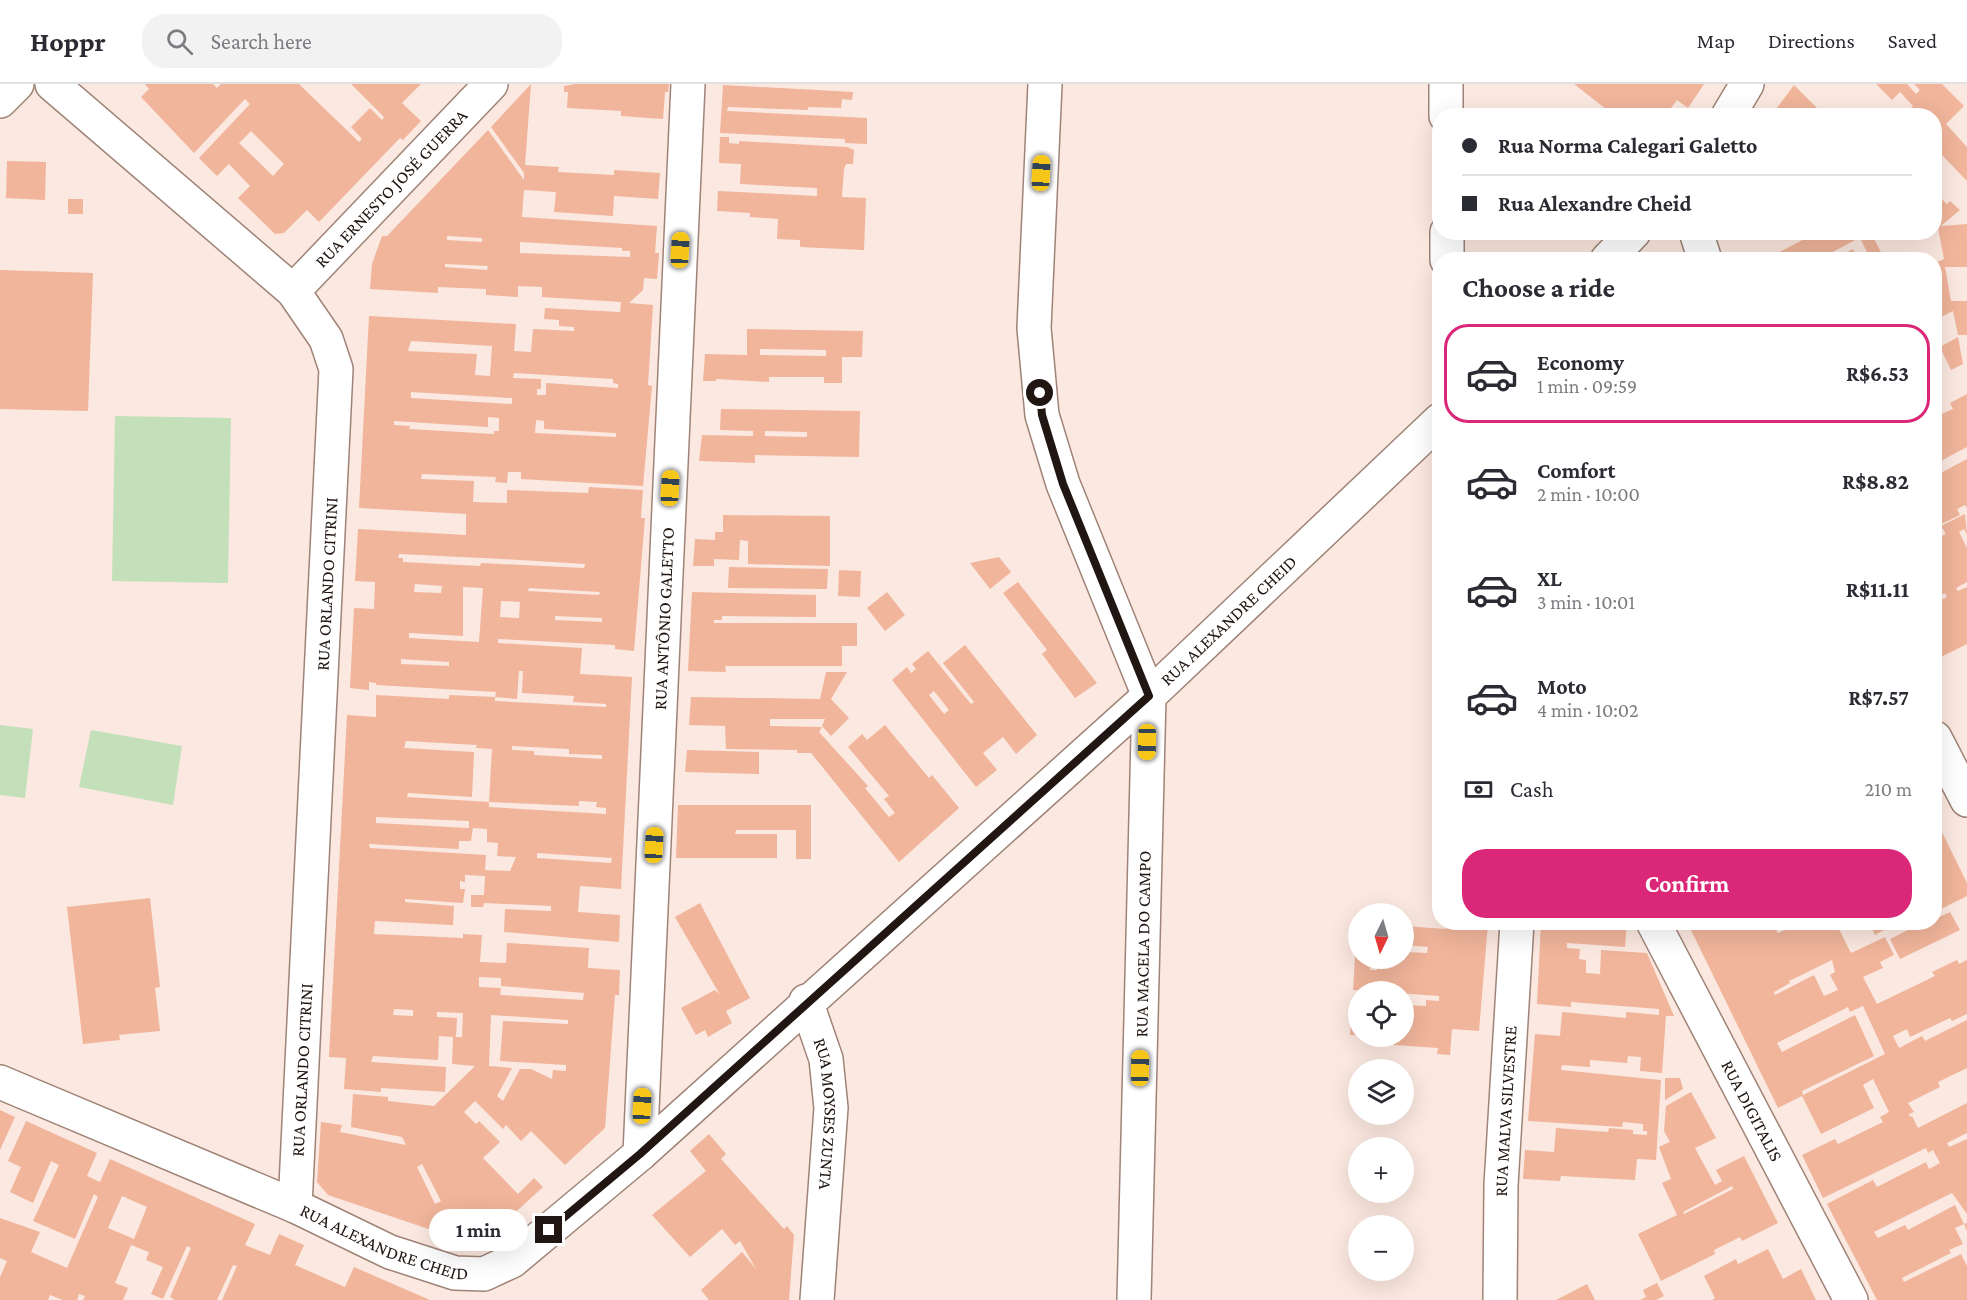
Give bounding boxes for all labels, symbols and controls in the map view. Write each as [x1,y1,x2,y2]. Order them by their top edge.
search box [142,14,562,68]
icon: search [163,25,196,58]
text: Hoppr [30,26,106,57]
text: Search here [211,29,312,54]
text: Map [1697,29,1735,53]
text: Directions [1768,29,1855,53]
text: Saved [1888,29,1937,53]
street label: RUA ERNESTO JOSÉ GUERRA [311,105,472,272]
text: Rua Norma Calegari Galetto [1498,133,1757,158]
car [1031,155,1051,191]
text: Rua Alexandre Cheid [1498,191,1691,216]
car [670,232,690,268]
text: Choose a ride [1462,273,1615,303]
icon: car [1465,347,1519,401]
text: Economy [1537,350,1624,375]
text: R$6.53 [1846,361,1909,386]
text: 1 min · 09:59 [1537,375,1637,397]
route start [1026,379,1053,406]
icon: car [1465,455,1519,509]
text: Comfort [1537,458,1615,483]
text: R$8.82 [1842,469,1909,494]
car [660,470,680,506]
text: 2 min · 10:00 [1537,483,1640,505]
street label: RUA ORLANDO CITRINI [312,497,342,671]
street label: RUA ANTÔNIO GALETTO [650,527,678,710]
street label: RUA ALEXANDRE CHEID [1156,551,1301,690]
icon: car [1465,563,1519,617]
text: XL [1537,566,1562,591]
text: R$11.11 [1846,577,1909,602]
text: 3 min · 10:01 [1537,591,1635,613]
icon: car [1465,671,1519,725]
text: Moto [1537,674,1587,699]
text: R$7.57 [1848,685,1909,710]
text: 4 min · 10:02 [1537,699,1638,721]
car [1138,724,1156,760]
icon: cash [1462,773,1495,806]
text: Cash [1510,777,1554,802]
text: 210 m [1865,778,1912,800]
car [644,827,664,863]
button: Confirm [1462,849,1912,918]
street label: RUA MACELA DO CAMPO [1131,850,1155,1038]
north arrow [1348,903,1414,969]
map controls [1348,903,1414,1281]
button: locate [1348,981,1414,1047]
street label: RUA ORLANDO CITRINI [287,983,317,1157]
street label: RUA MALVA SILVESTRE [1491,1025,1521,1197]
street label: RUA MOYSES ZUNTA [809,1035,841,1191]
car [1131,1050,1149,1086]
street label: RUA DIGITALIS [1717,1057,1787,1165]
button: layers [1348,1059,1414,1125]
car [632,1088,652,1124]
button: + [1348,1137,1414,1203]
street label: RUA ALEXANDRE CHEID [297,1200,469,1283]
callout: 1 min [429,1209,528,1251]
button: − [1348,1215,1414,1281]
route end [535,1216,562,1243]
text: 1 min [456,1219,501,1241]

